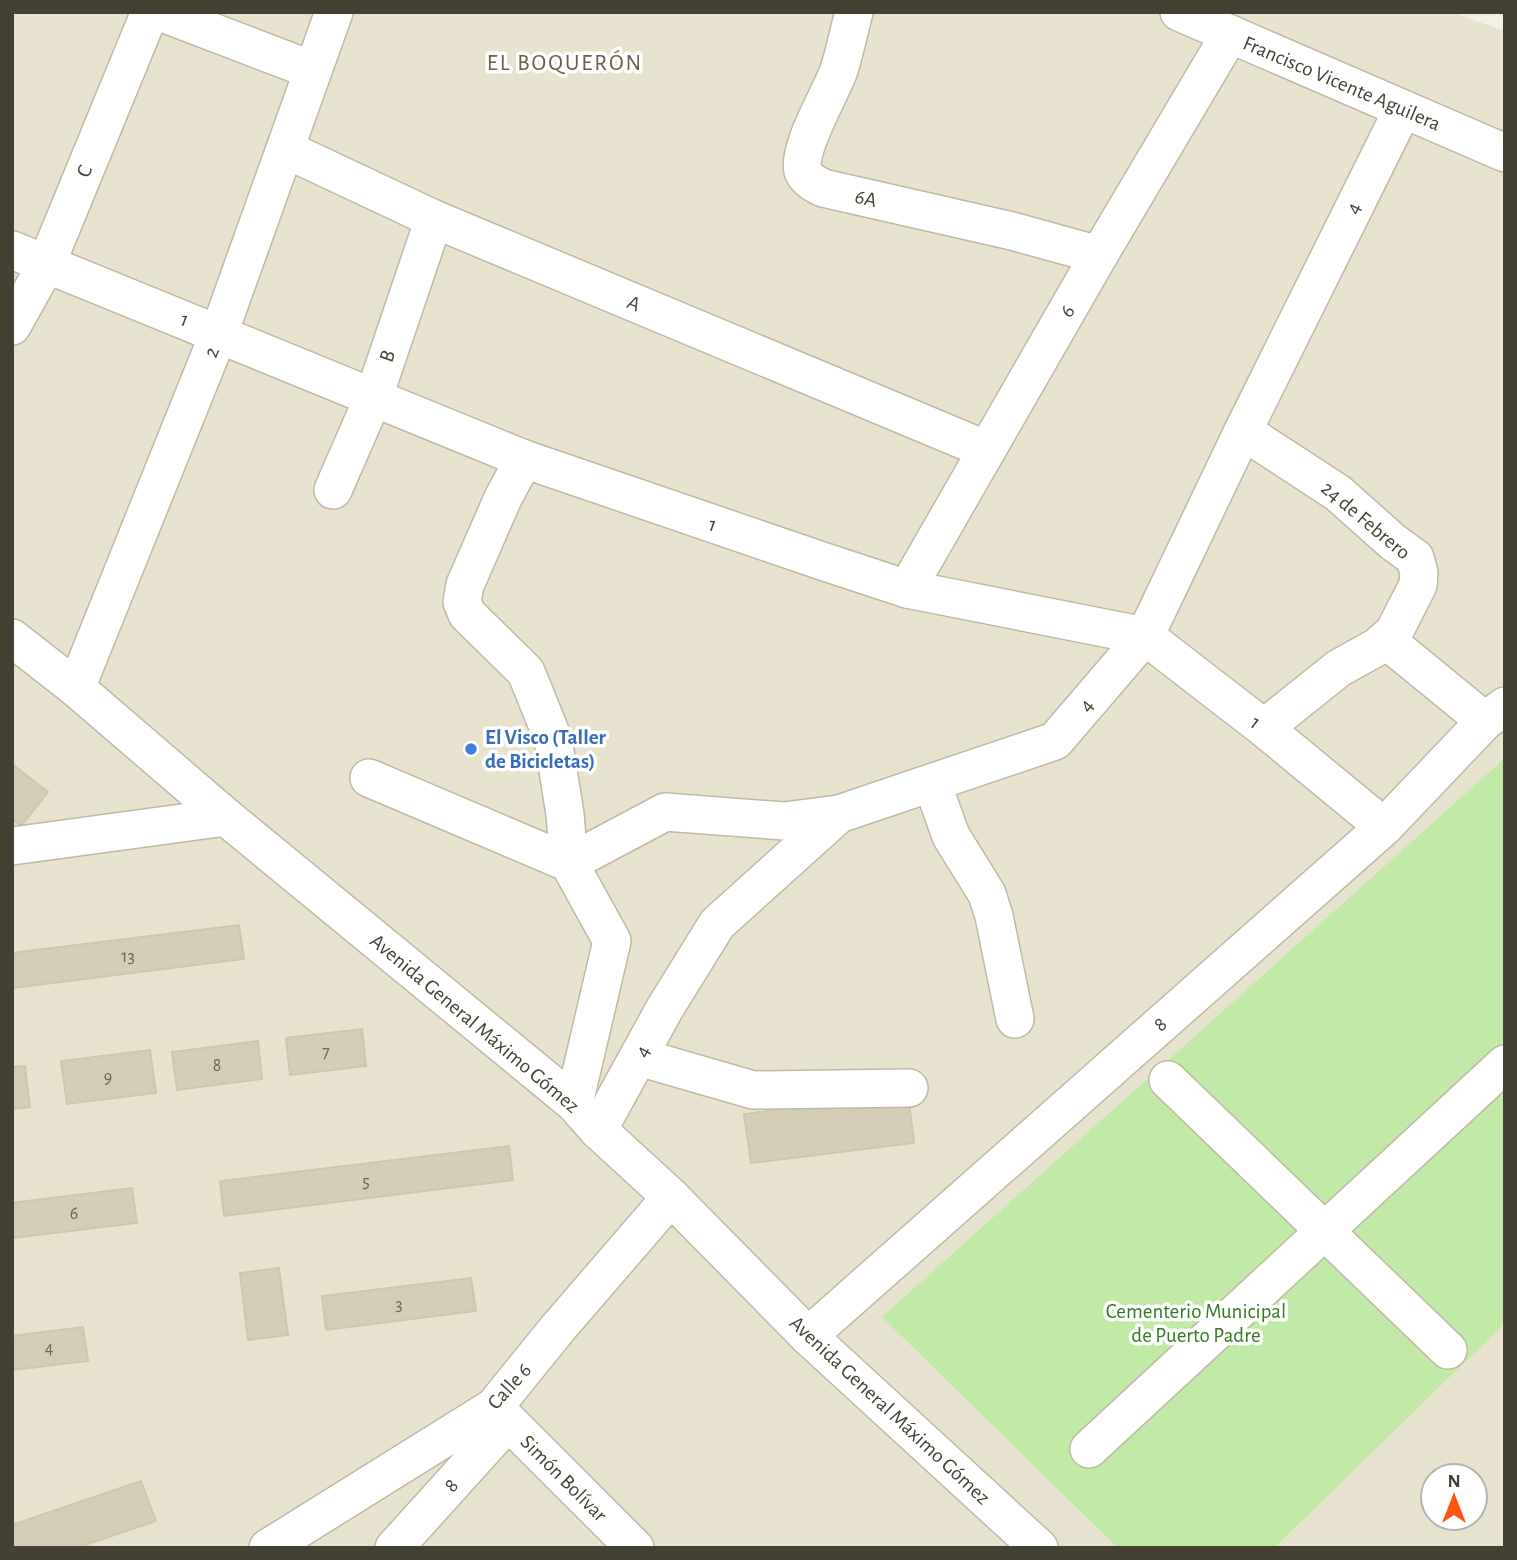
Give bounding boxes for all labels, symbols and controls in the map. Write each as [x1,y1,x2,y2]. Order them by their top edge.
street label: Francisco Vicente Aguilera [1240,32,1444,135]
district label: EL BOQUERÓN [487,49,643,75]
street label: C [73,162,96,180]
street label: 6A [853,186,879,211]
street label: 4 [1342,199,1365,217]
street label: A [624,291,643,315]
street label: 6 [1056,302,1079,321]
street label: 1 [178,308,192,331]
street label: 2 [200,344,223,361]
street label: B [376,347,399,365]
street label: 24 de Febrero [1317,477,1414,564]
street label: 1 [706,513,720,536]
street label: 4 [1075,695,1098,716]
street label: 1 [1246,712,1265,733]
place label: El Visco (Taller de Bicicletas) [485,727,607,772]
marker: El Visco (Taller de Bicicletas) [463,741,479,757]
street label: Avenida General Máximo Gómez [366,930,583,1117]
house number: 13 [121,948,135,966]
street label: 8 [1150,1013,1171,1036]
street label: 4 [631,1042,654,1061]
house number: 7 [322,1044,330,1062]
house number: 8 [213,1057,221,1075]
house number: 9 [104,1069,112,1087]
house number: 5 [362,1173,370,1191]
house number: 6 [70,1205,78,1223]
house number: 3 [395,1296,403,1314]
park label: Cementerio Municipal de Puerto Padre [1106,1301,1286,1346]
street label: Avenida General Máximo Gómez [785,1312,994,1509]
house number: 4 [45,1340,54,1358]
street label: Calle 6 [483,1359,535,1413]
street label: Simón Bolívar [516,1431,611,1526]
north arrow [1419,1462,1489,1532]
text: N [1447,1472,1461,1491]
street label: 8 [440,1475,463,1496]

